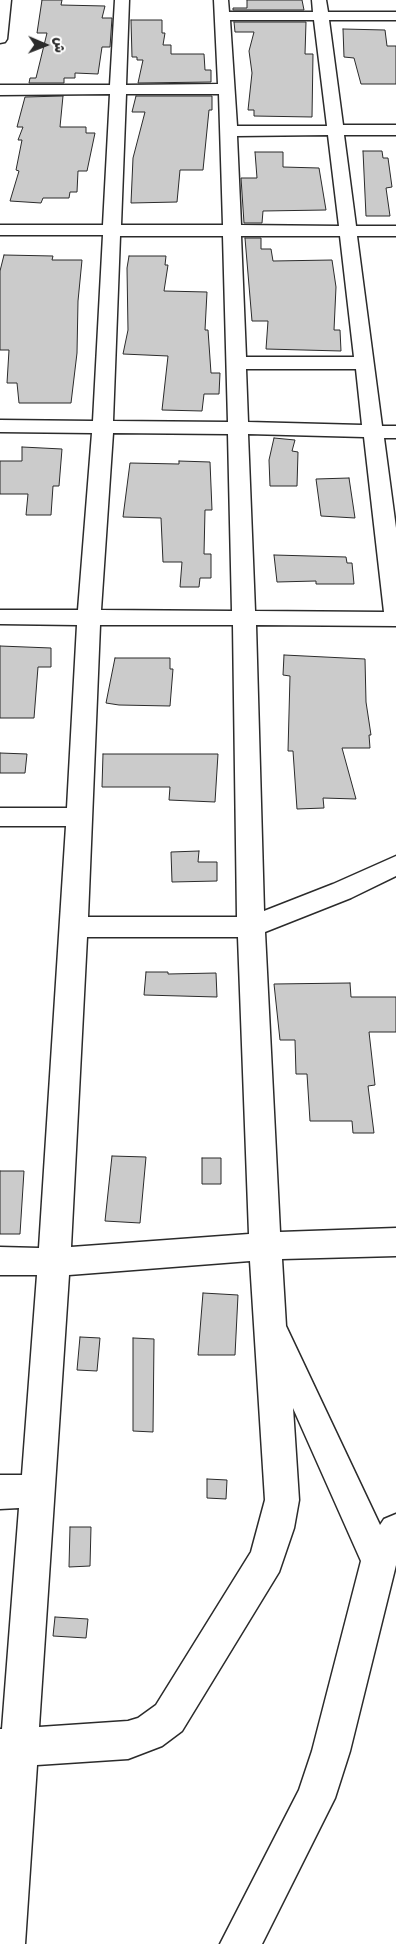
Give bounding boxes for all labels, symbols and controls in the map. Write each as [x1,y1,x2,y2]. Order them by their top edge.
north arrow [20,20,70,70]
text: ش [51,37,69,53]

